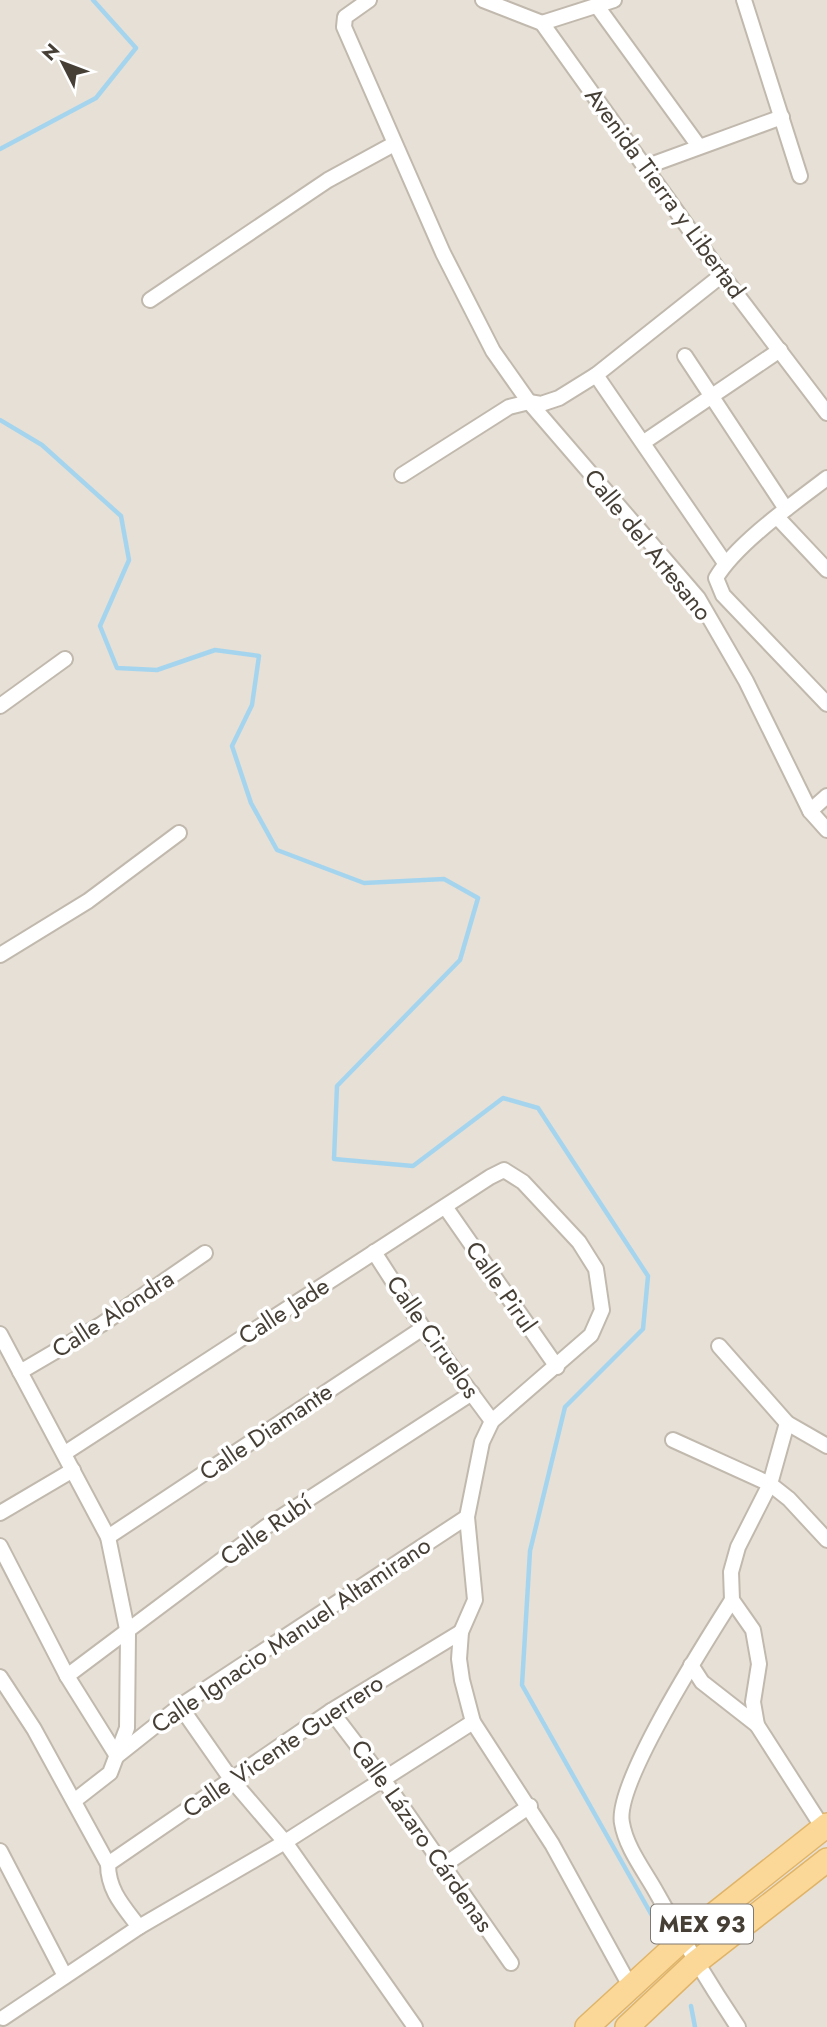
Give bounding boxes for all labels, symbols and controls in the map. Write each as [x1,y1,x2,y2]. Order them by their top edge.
north arrow [28,28,98,98]
text: N [36,37,66,67]
street label: Avenida Tierra y Libertad [577,80,754,306]
street label: Calle del Artesano [576,461,721,628]
street label: Calle Pirul [457,1234,546,1339]
street label: Calle Alondra [45,1261,181,1366]
street label: Calle Jade [231,1268,336,1353]
street label: Calle Ciruelos [378,1268,489,1405]
street label: Calle Diamante [192,1374,339,1489]
street label: Calle Rubí [213,1485,319,1574]
street label: Calle Ignacio Manuel Altamirano [144,1528,438,1742]
street label: Calle Vicente Guerrero [175,1665,390,1826]
street label: Calle Lázaro Cárdenas [343,1732,502,1939]
road number: MEX 93 [651,1904,753,1943]

